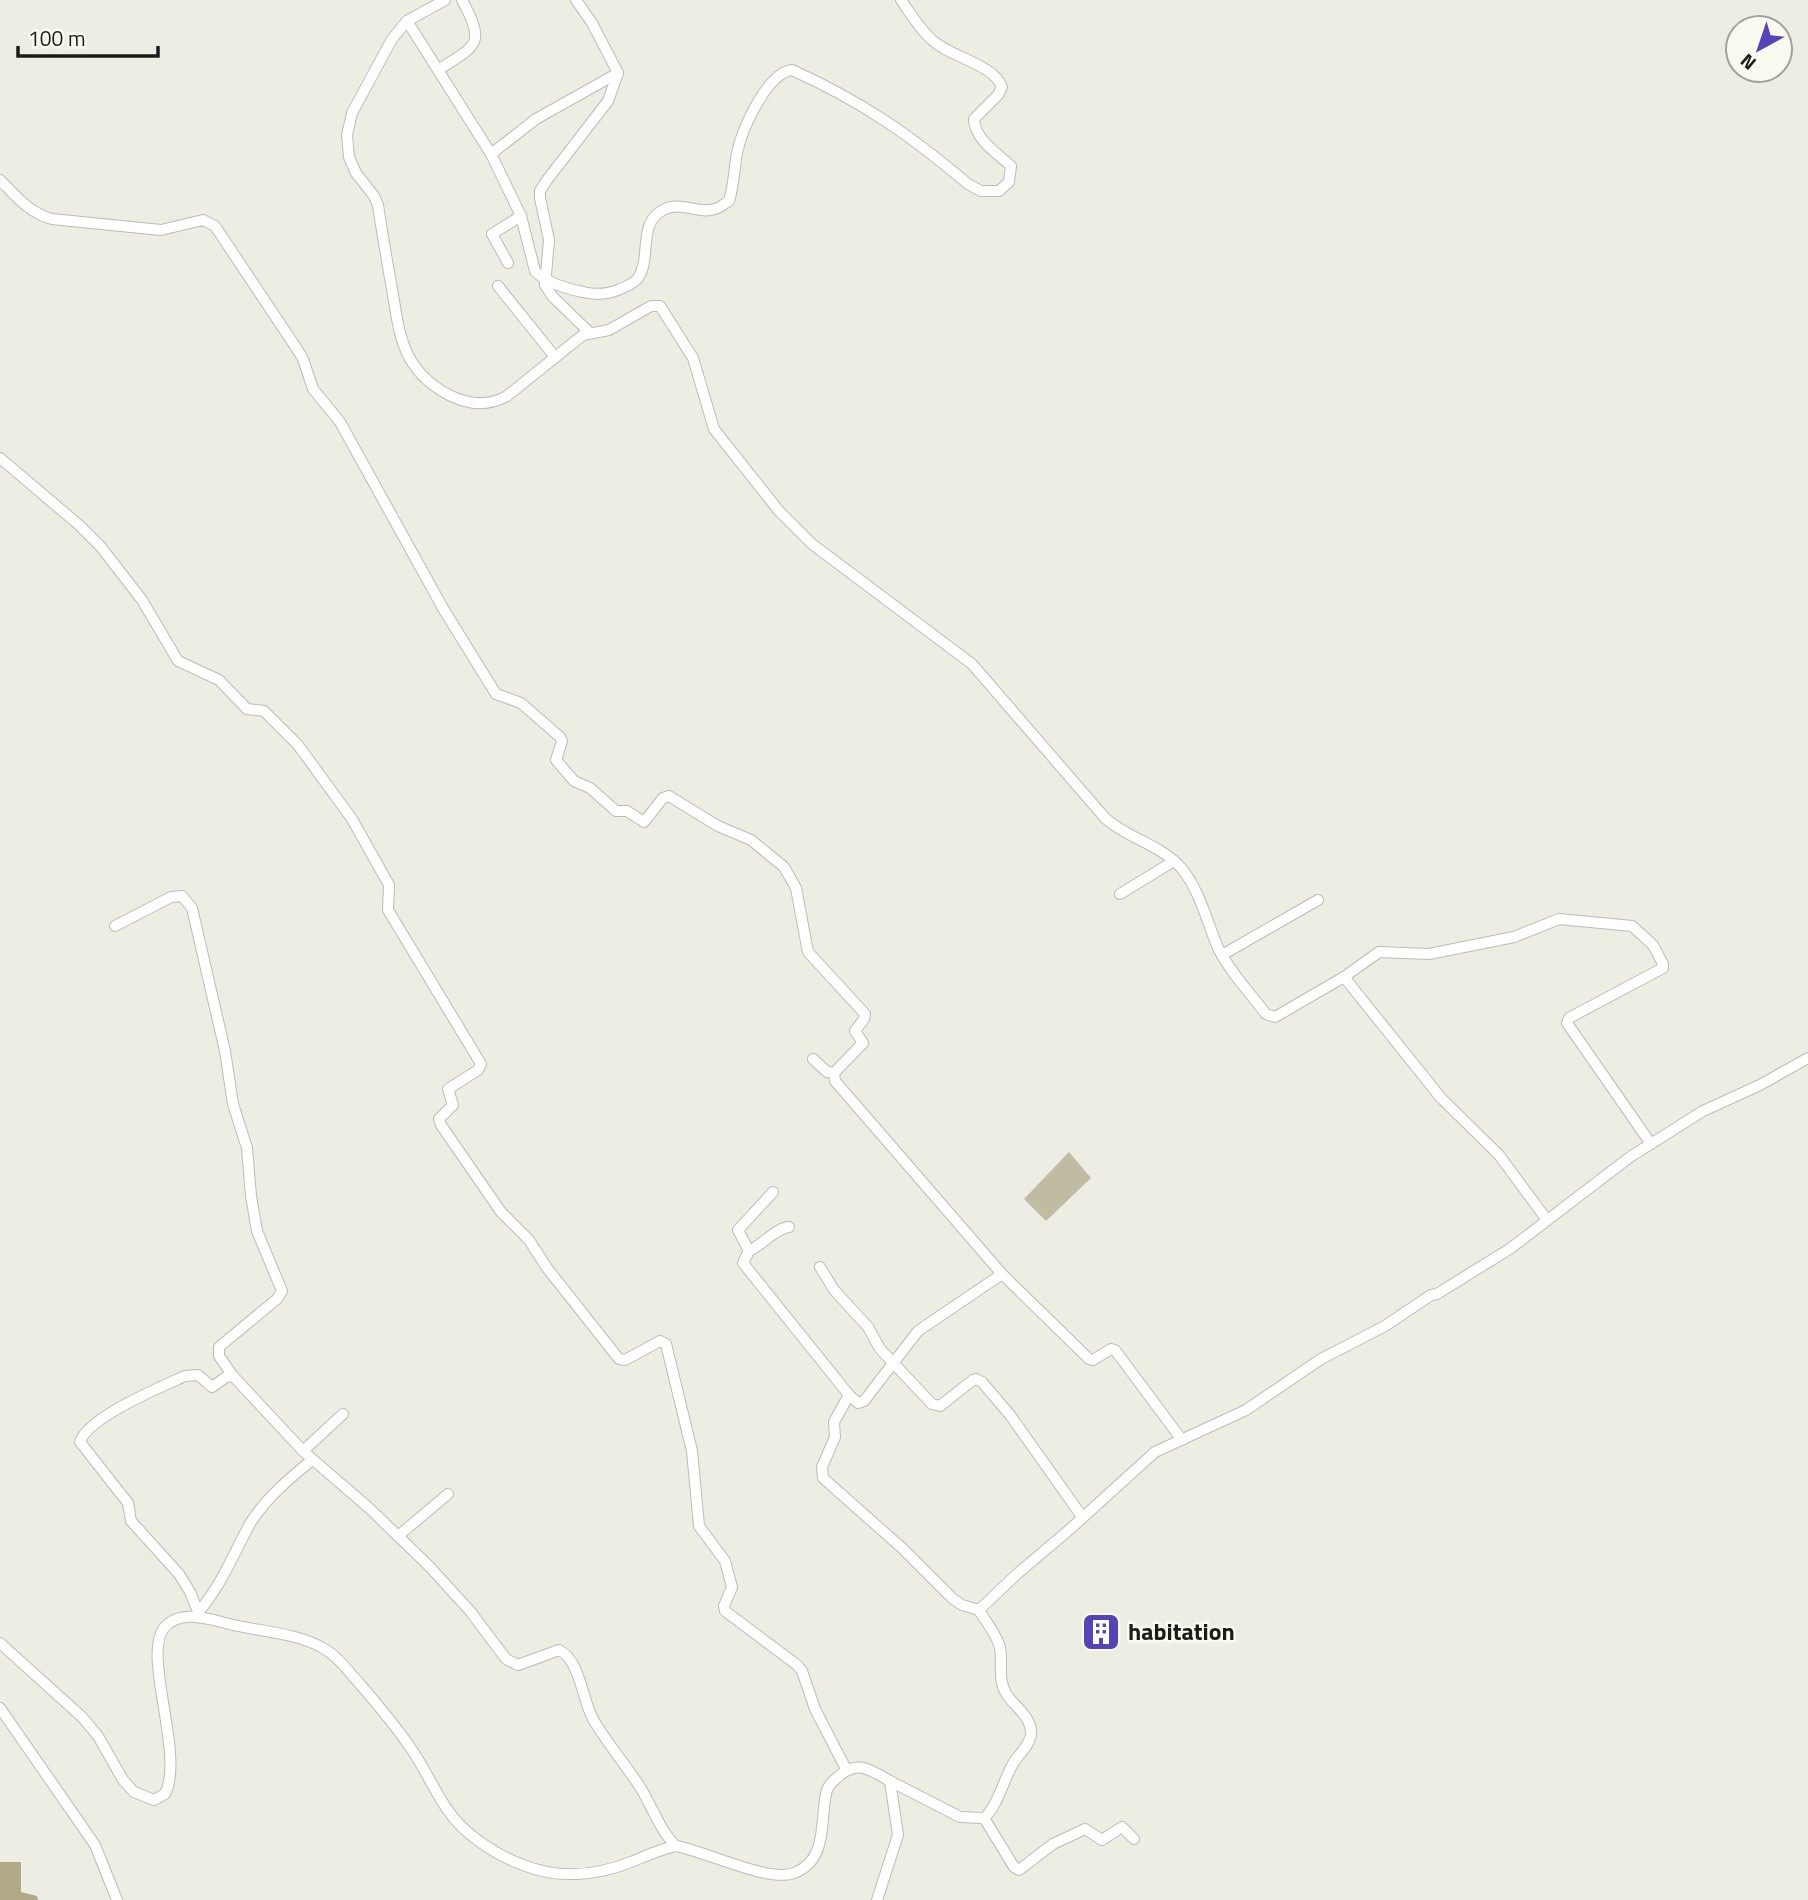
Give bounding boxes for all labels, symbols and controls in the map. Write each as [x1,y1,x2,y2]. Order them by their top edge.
scale bar [18,14,158,58]
north arrow [1724,14,1794,84]
text: 100 m [28,22,85,54]
text: N [1733,47,1762,78]
building icon: habitation [1080,1611,1122,1653]
place label: habitation [1128,1613,1235,1649]

